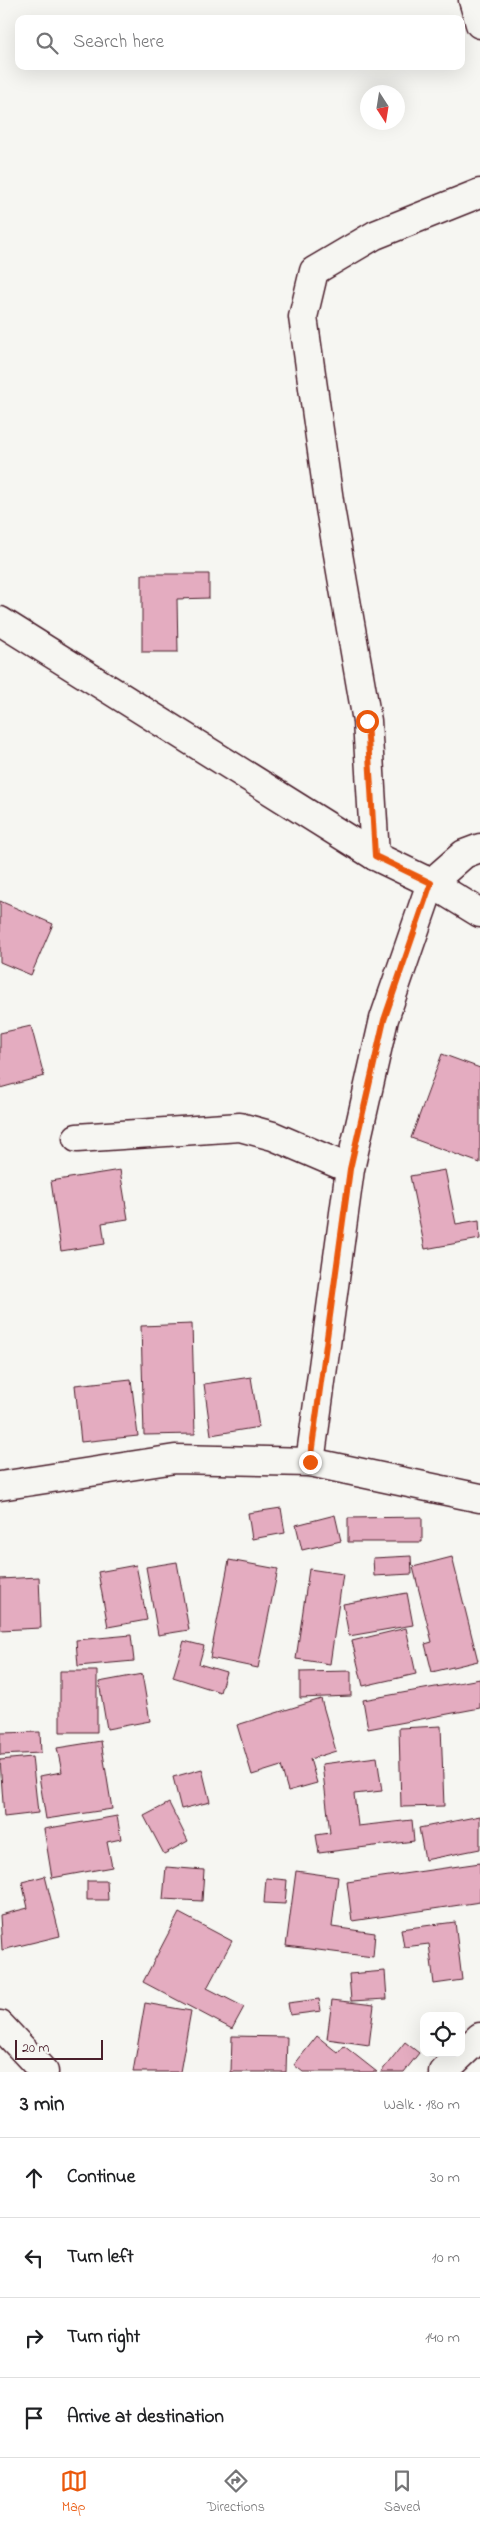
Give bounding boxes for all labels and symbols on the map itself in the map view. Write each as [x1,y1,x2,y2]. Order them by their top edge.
north arrow [360,85,405,130]
route start [356,710,379,733]
route end [299,1451,322,1474]
scale bar [15,2037,102,2060]

